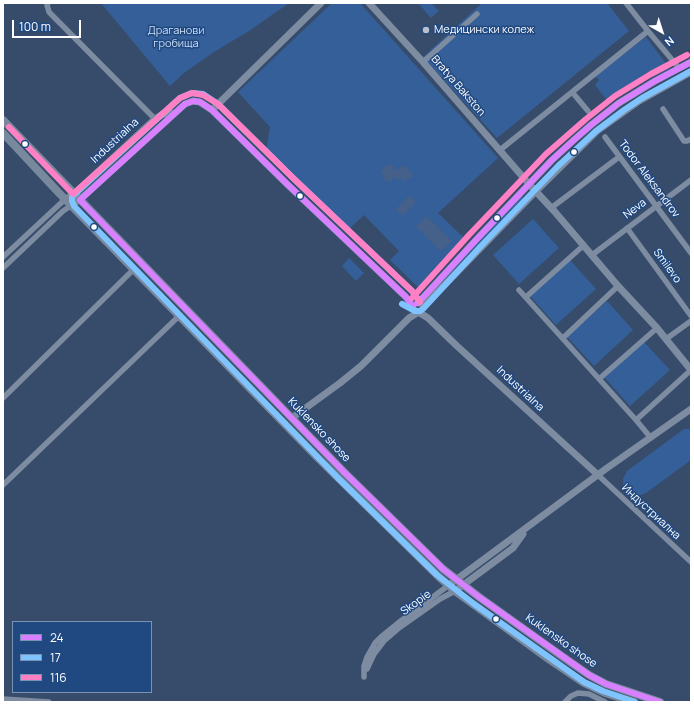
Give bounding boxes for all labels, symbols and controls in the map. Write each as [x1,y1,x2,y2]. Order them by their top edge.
scale bar [14,12,83,38]
north arrow [642,12,682,52]
text: 100 m [19,18,51,35]
place label: Медицински колеж [434,23,534,37]
park label: Драганови гробища [148,24,204,50]
marker: Медицински колеж [421,25,431,35]
text: N [662,33,678,50]
street label: Bratya Bakston [428,53,488,119]
street label: Industrialna [89,116,141,166]
street label: Todor Aleksandrov [616,138,682,220]
unlabelled marker [20,139,30,149]
unlabelled marker [569,147,579,157]
unlabelled marker [295,191,305,201]
street label: Neva [621,196,649,222]
unlabelled marker [492,213,502,223]
unlabelled marker [89,222,99,232]
street label: Smilevo [650,246,684,286]
street label: Industrialna [494,364,546,414]
street label: Kuklensko shose [285,395,353,465]
street label: Индустриална [619,481,683,543]
street label: Skopie [398,588,434,618]
street label: Kuklensko shose [523,611,599,671]
unlabelled marker [491,614,501,624]
legend [12,621,152,693]
text: 24 [50,629,64,646]
text: 17 [50,649,61,666]
text: 116 [50,669,67,686]

